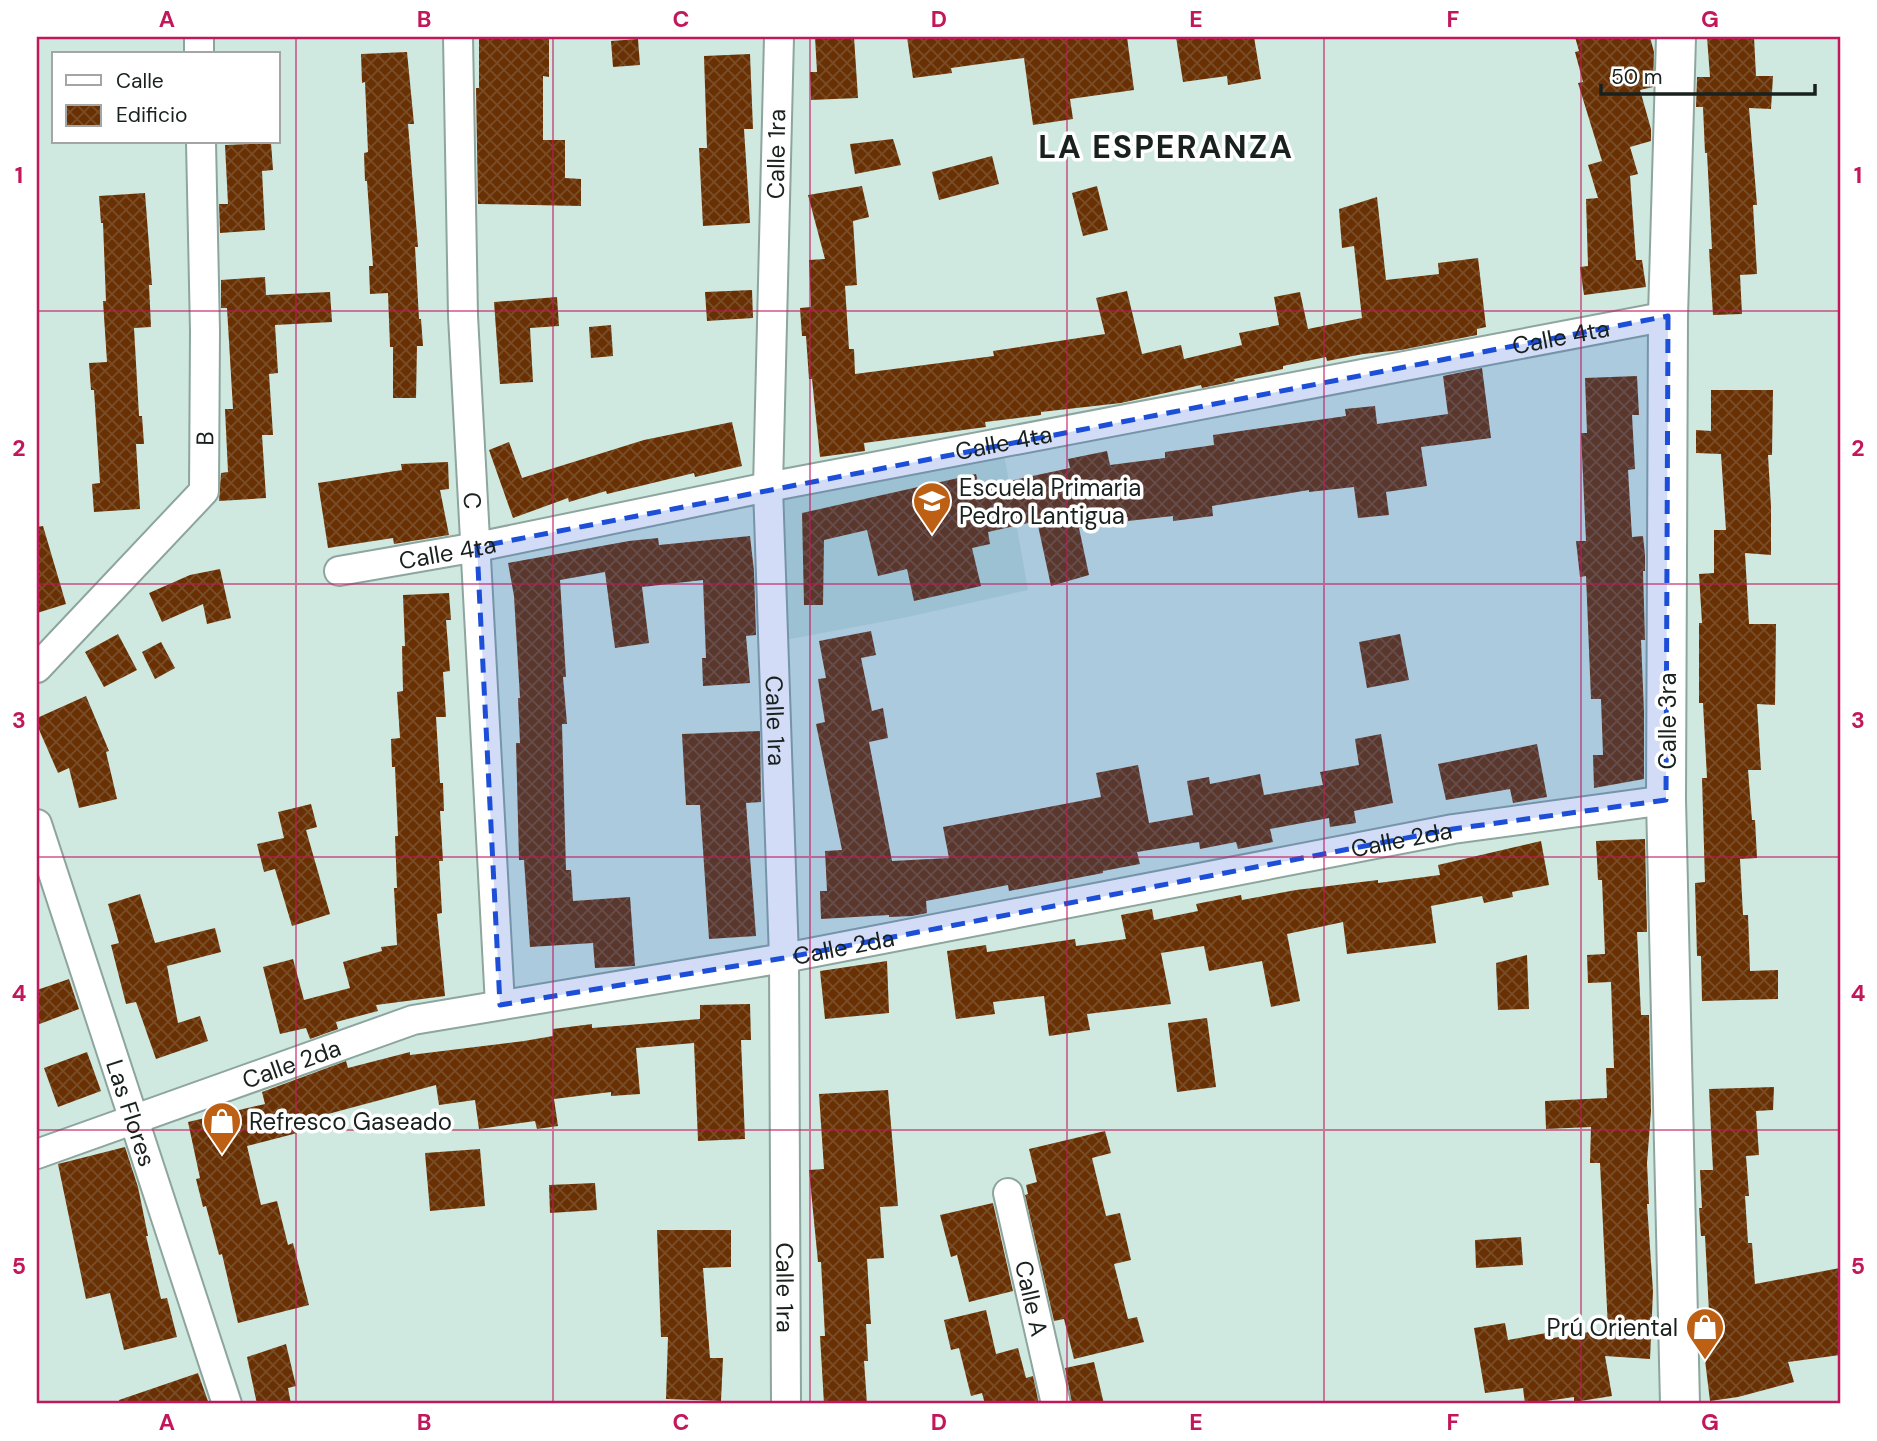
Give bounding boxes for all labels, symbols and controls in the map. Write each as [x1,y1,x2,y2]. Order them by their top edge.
text: A [159,4,175,34]
text: B [417,4,431,34]
text: C [673,4,689,34]
text: D [931,4,947,34]
text: E [1189,4,1203,34]
text: F [1447,4,1460,34]
text: G [1701,4,1719,34]
legend [52,52,280,144]
scale bar [1601,52,1814,96]
text: 50 m [1611,63,1662,91]
text: Calle [116,67,164,95]
text: Edificio [116,101,187,129]
street label: Calle 1ra [760,109,792,199]
district label: LA ESPERANZA [1038,126,1294,168]
text: 1 [15,160,23,190]
text: 1 [1854,160,1862,190]
street label: Calle 4ta [1510,312,1612,361]
street label: Calle 4ta [953,418,1055,467]
street label: B [189,431,220,446]
text: 2 [12,433,26,463]
text: 2 [1851,433,1865,463]
place label: Escuela Primaria Pedro Lantigua [959,472,1141,531]
school or university icon: Escuela Primaria Pedro Lantigua [911,480,953,535]
street label: C [457,491,489,510]
street label: Calle 4ta [396,528,499,576]
street label: Calle 3ra [1652,672,1683,770]
street label: Calle 1ra [759,675,793,766]
text: 3 [12,705,26,735]
text: 3 [1851,705,1865,735]
street label: Calle 2da [1348,814,1455,864]
street label: Calle 2da [790,922,897,971]
text: 4 [12,978,27,1008]
text: 4 [1851,978,1866,1008]
street label: Calle 2da [238,1032,345,1095]
street label: Las Flores [100,1055,164,1170]
shop icon: Refresco Gaseado [201,1100,243,1155]
place label: Refresco Gaseado [249,1106,452,1137]
street label: Calle 1ra [770,1242,801,1333]
text: 5 [12,1251,26,1281]
text: 5 [1851,1251,1865,1281]
street label: Calle A [1008,1257,1056,1339]
shop icon: Prú Oriental [1684,1306,1726,1361]
place label: Prú Oriental [1547,1312,1678,1343]
text: A [159,1407,175,1437]
text: B [417,1407,431,1437]
text: C [673,1407,689,1437]
text: D [931,1407,947,1437]
text: E [1189,1407,1203,1437]
text: F [1447,1407,1460,1437]
text: G [1701,1407,1719,1437]

